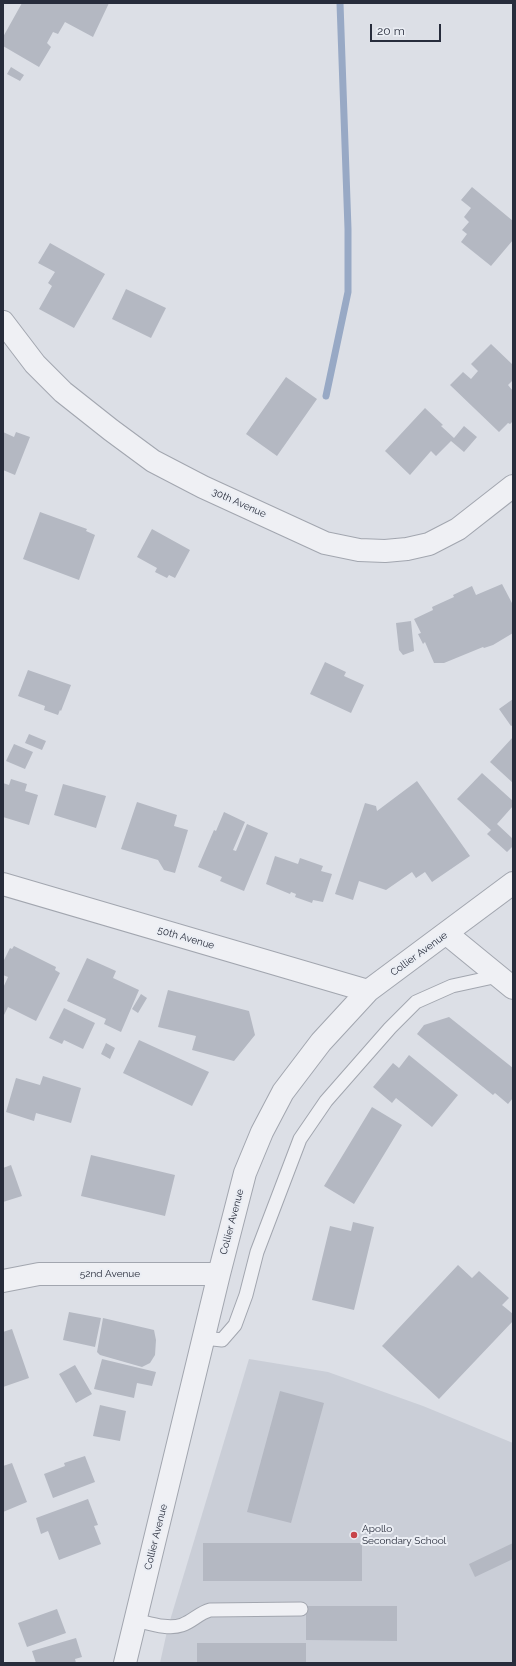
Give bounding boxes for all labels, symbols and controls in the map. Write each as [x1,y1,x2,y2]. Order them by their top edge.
scale bar [372,16,443,42]
text: 20 m [377,24,405,38]
street label: 30th Avenue [210,486,268,520]
street label: 50th Avenue [156,924,216,952]
street label: Collier Avenue [388,929,450,979]
street label: Collier Avenue [217,1188,247,1256]
street label: 52nd Avenue [80,1268,140,1280]
street label: Collier Avenue [142,1503,170,1571]
place label: Apollo Secondary School [362,1523,446,1546]
marker: Apollo Secondary School [349,1530,359,1540]

